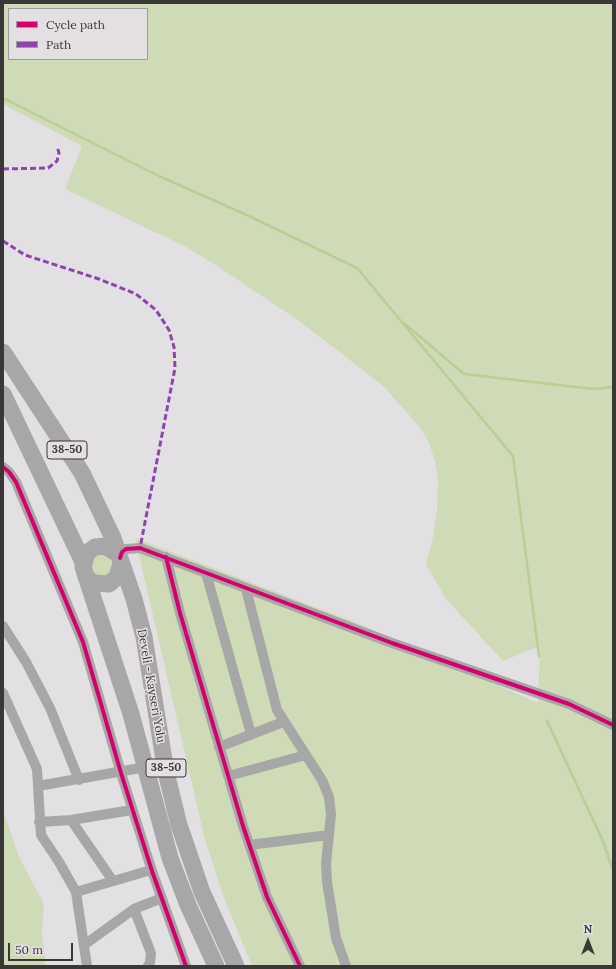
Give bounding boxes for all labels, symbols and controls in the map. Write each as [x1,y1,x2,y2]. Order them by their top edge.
legend [8,8,148,60]
text: Cycle path [46,17,105,32]
text: Path [46,37,71,52]
road number: 38-50 [47,441,87,459]
street label: Develi - Kayseri Yolu [134,628,168,744]
road number: 38-50 [146,759,186,777]
north arrow [568,921,608,961]
text: N [584,922,592,936]
scale bar [10,935,75,961]
text: 50 m [15,942,43,957]

